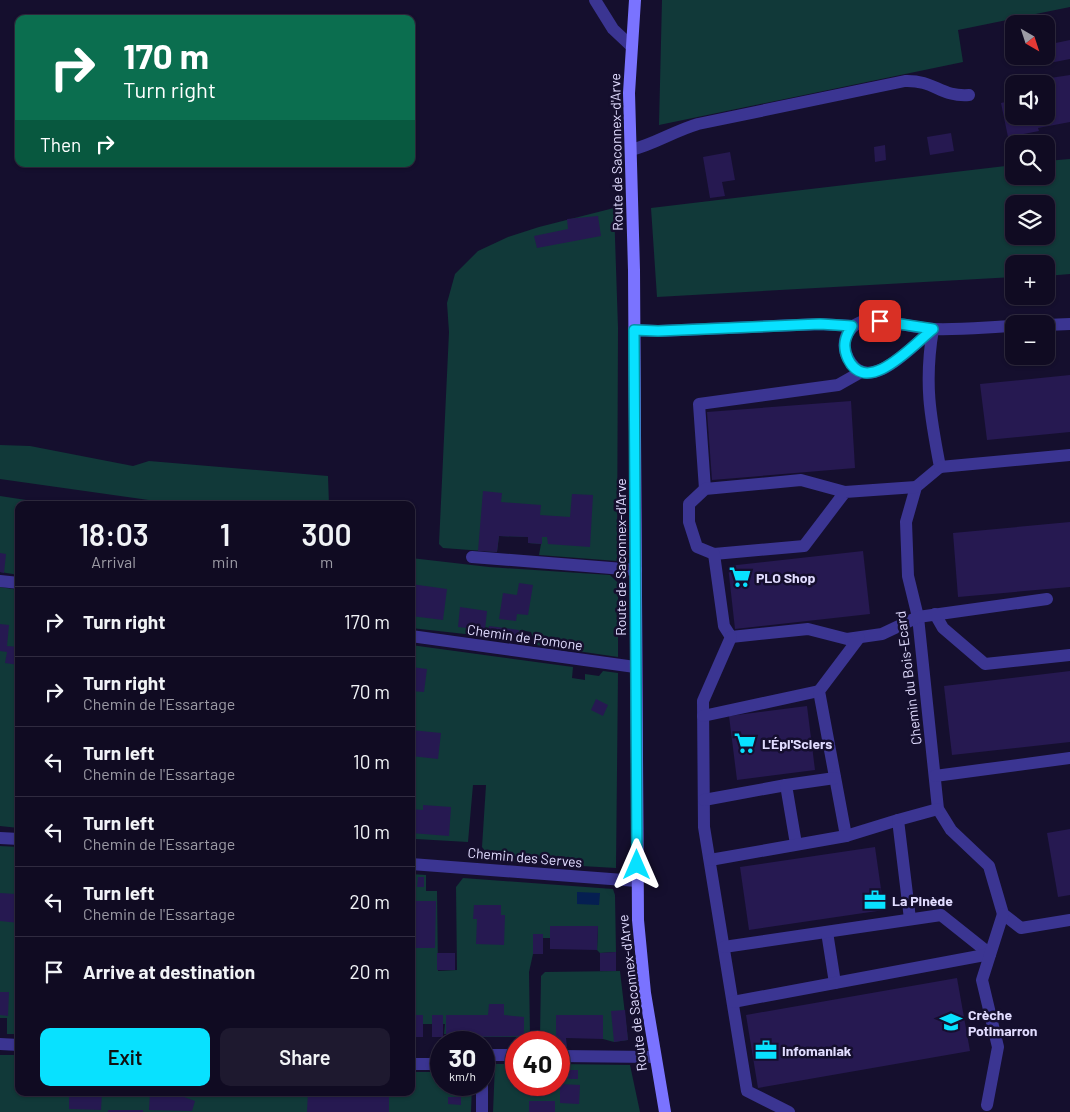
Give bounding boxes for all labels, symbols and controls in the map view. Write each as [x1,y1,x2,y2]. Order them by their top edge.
north arrow [1005,15,1055,65]
map controls [1005,15,1055,365]
text: 170 m [123,34,209,76]
icon: right [40,35,105,100]
street label: Route de Saconnex-d'Arve [606,73,626,231]
button: sound [1005,75,1055,125]
text: Turn right [123,76,216,102]
icon: right [91,130,119,158]
text: Then [40,133,81,156]
button: search [1005,135,1055,185]
button: layers [1005,195,1055,245]
button: + [1005,255,1055,305]
pin [859,300,901,342]
icon: arrive [866,307,894,335]
button: − [1005,315,1055,365]
street label: Route de Saconnex-d'Arve [612,478,629,636]
text: 18:03 [78,516,149,552]
text: 1 [220,516,230,552]
text: 300 [302,516,352,552]
text: Arrival [91,552,136,571]
text: min [212,552,238,571]
text: m [320,552,333,571]
supermarket icon: PLO Shop [727,564,753,590]
place label: PLO Shop [756,569,815,586]
icon: right [40,608,68,636]
text: Turn right [83,610,165,633]
text: 170 m [344,610,390,633]
street label: Chemin du Bois-Ecard [891,610,925,746]
street label: Chemin de Pomone [466,620,584,654]
text: Turn right [83,671,165,694]
icon: right [40,678,68,706]
text: 70 m [351,680,390,703]
text: Chemin de l'Essartage [83,694,235,713]
supermarket icon: L'Épi'Sciers [732,730,758,756]
place label: L'Épi'Sciers [762,735,832,752]
text: Turn left [83,741,154,764]
icon: left [40,748,68,776]
text: 10 m [353,750,390,773]
text: Chemin de l'Essartage [83,764,235,783]
text: Turn left [83,811,154,834]
icon: left [40,818,68,846]
text: 10 m [353,820,390,843]
text: Chemin de l'Essartage [83,834,235,853]
position arrow [610,838,662,890]
street label: Chemin des Serves [467,844,583,871]
text: Turn left [83,881,154,904]
office icon: La Pinède [862,887,888,913]
icon: left [40,888,68,916]
text: 20 m [350,890,390,913]
place label: La Pinède [892,892,953,909]
text: Chemin de l'Essartage [83,904,235,923]
street label: Route de Saconnex-d'Arve [614,914,650,1072]
icon: arrive [40,958,68,986]
text: Arrive at destination [83,960,255,983]
text: 20 m [350,960,390,983]
place label: Crèche Potimarron [968,1006,1038,1039]
school or university icon: Crèche Potimarron [938,1009,964,1035]
button: Exit [40,1028,210,1086]
button: Share [220,1028,390,1086]
speed limit sign: 40 [505,1031,570,1096]
office icon: Infomaniak [753,1037,779,1063]
text: 30 [449,1042,476,1072]
place label: Infomaniak [782,1042,852,1059]
text: km/h [449,1069,476,1083]

